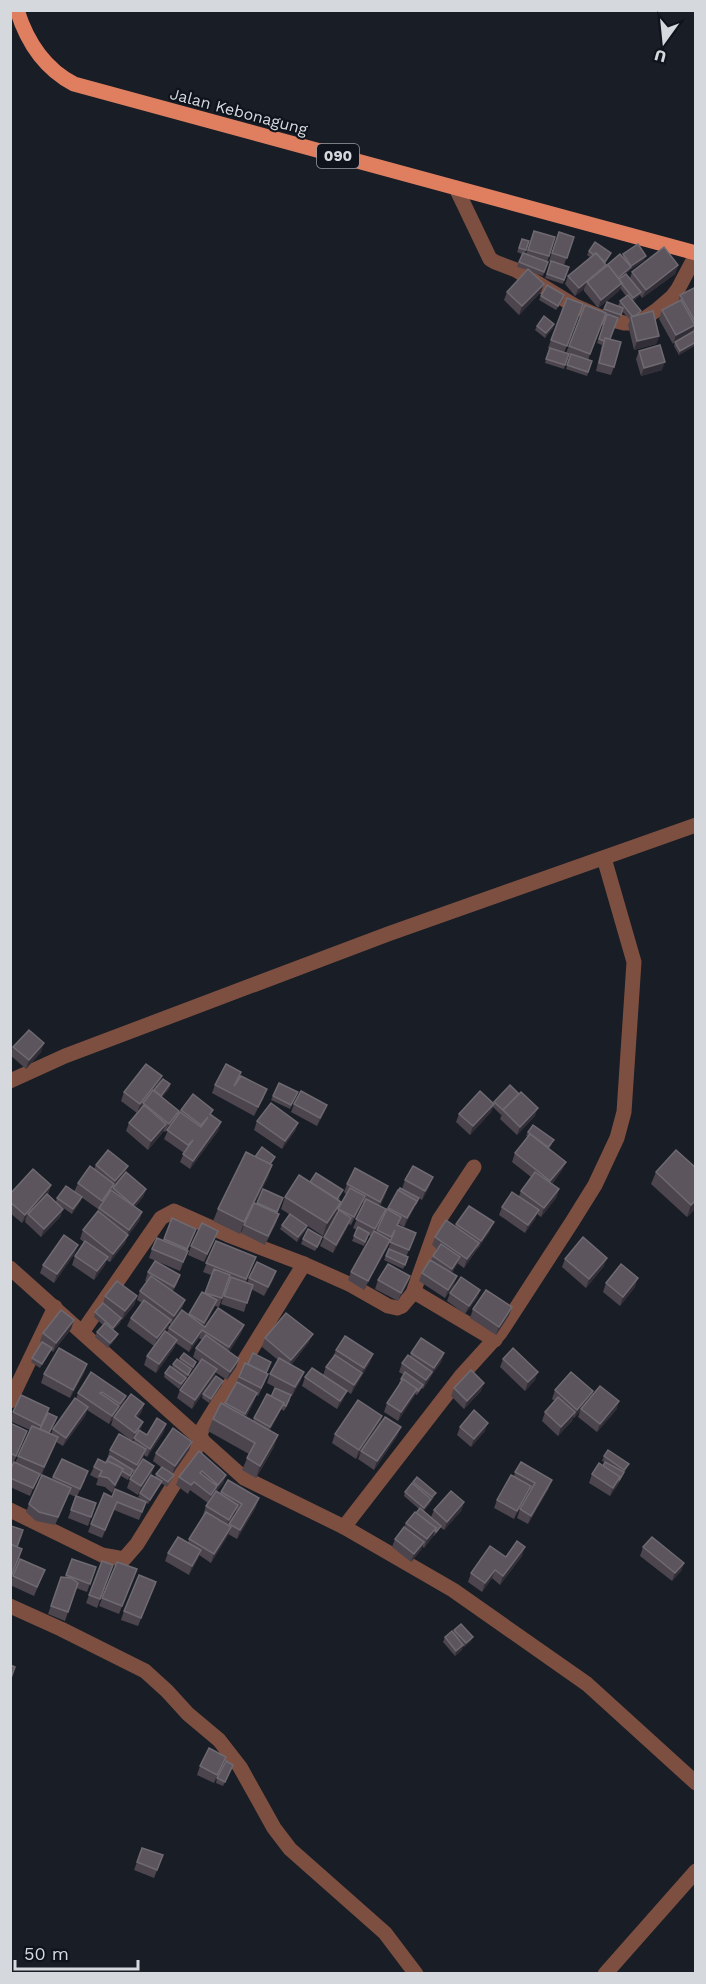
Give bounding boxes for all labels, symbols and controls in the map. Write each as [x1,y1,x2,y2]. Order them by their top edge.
north arrow [634,12,694,72]
text: U [652,45,668,67]
street label: Jalan Kebonagung [168,84,310,139]
road number: 090 [317,144,359,168]
scale bar [15,1933,138,1971]
text: 50 m [24,1943,69,1964]

